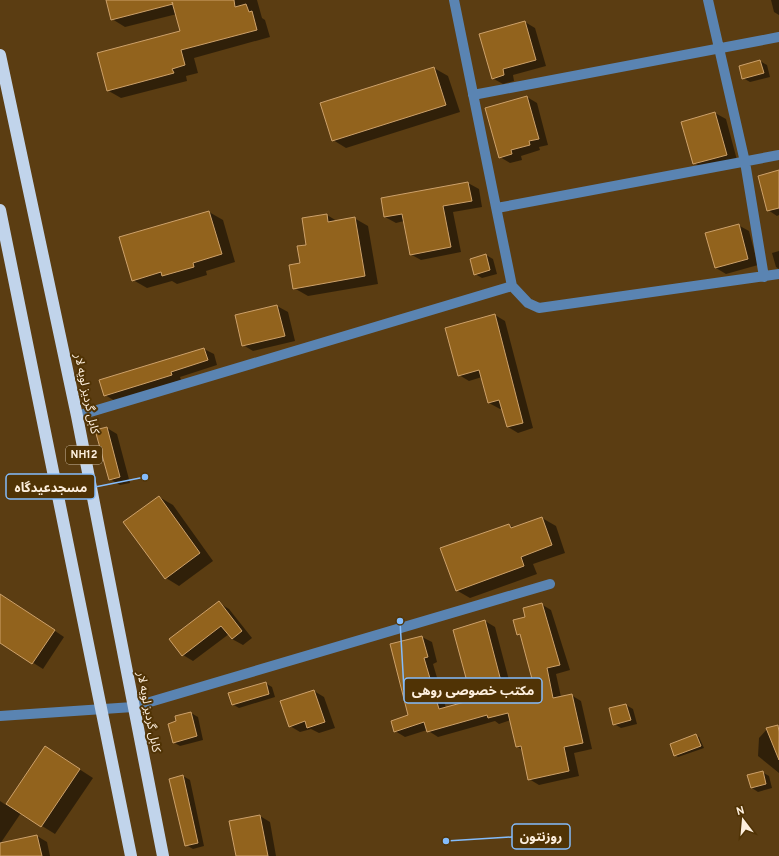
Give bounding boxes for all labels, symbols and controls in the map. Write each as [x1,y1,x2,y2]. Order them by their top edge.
street label: کابل گردیز لویه لار [69,351,103,437]
road number: NH12 [66,446,102,464]
callout: مسجدعیدگاه [6,474,95,499]
text: مسجدعیدگاه [15,480,87,497]
street label: کابل گردیز لویه لار [132,669,164,755]
callout: مکتب خصوصی روهی [404,678,542,703]
text: مکتب خصوصی روهی [412,684,534,700]
north arrow [723,800,763,840]
text: N [735,804,746,819]
callout: روزنتون [512,824,570,849]
text: روزنتون [520,830,562,846]

